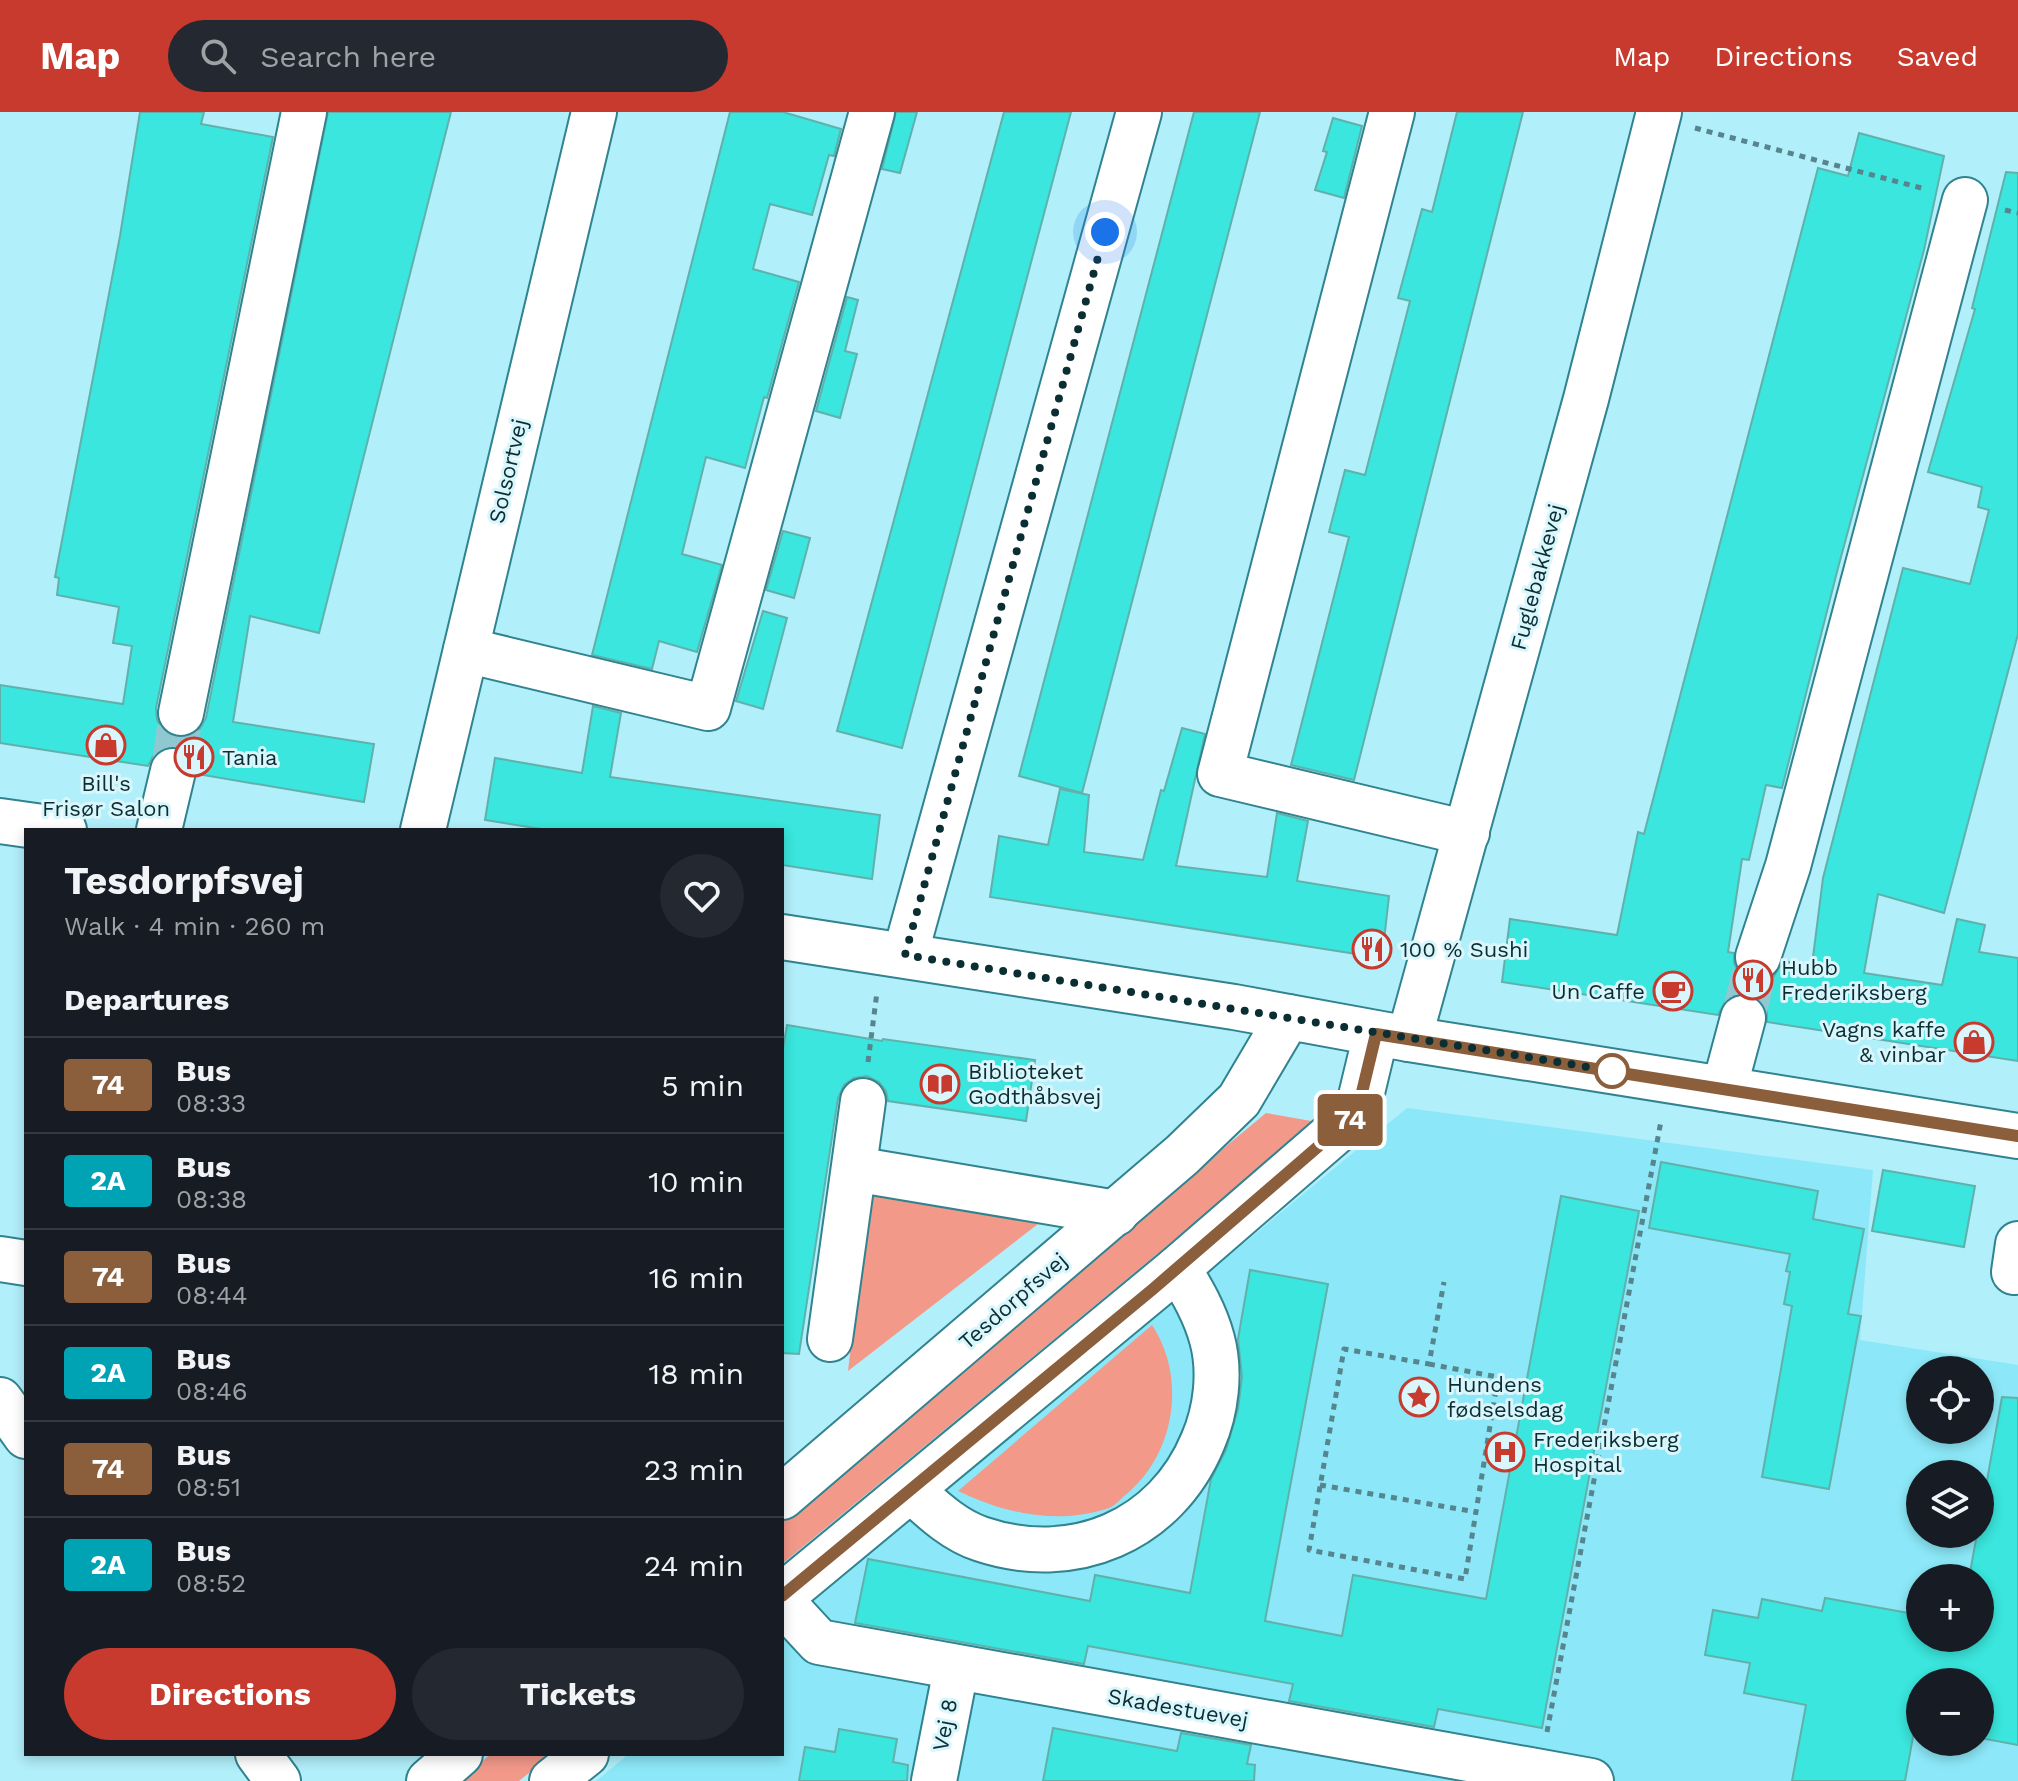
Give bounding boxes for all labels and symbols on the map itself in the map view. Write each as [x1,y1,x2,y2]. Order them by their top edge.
your location [1085,212,1125,252]
street label: Solsortvej [484,416,532,526]
street label: Fuglebakkevej [1505,501,1569,653]
shop icon: Bill's Frisør Salon [85,724,127,766]
restaurant icon: Tania [173,736,215,778]
place label: Tania [222,745,277,770]
place label: Bill's Frisør Salon [42,771,170,821]
restaurant icon: 100 % Sushi [1351,928,1393,970]
place label: 100 % Sushi [1400,937,1528,962]
place label: Hubb Frederiksberg [1781,955,1927,1005]
restaurant icon: Hubb Frederiksberg [1732,959,1774,1001]
cafe icon: Un Caffe [1652,970,1694,1012]
place label: Un Caffe [1551,979,1645,1004]
place label: Vagns kaffe & vinbar [1822,1017,1946,1067]
shop icon: Vagns kaffe & vinbar [1953,1021,1995,1063]
unlabelled marker [1595,1054,1629,1088]
place label: Biblioteket Godthåbsvej [968,1059,1101,1109]
library icon: Biblioteket Godthåbsvej [919,1063,961,1105]
line badge: 74 [1314,1094,1386,1146]
street label: Tesdorpfsvej [954,1247,1072,1355]
place label: Hundens fødselsdag [1447,1372,1563,1422]
place icon: Hundens fødselsdag [1398,1376,1440,1418]
place label: Frederiksberg Hospital [1533,1427,1679,1477]
hospital icon: Frederiksberg Hospital [1484,1431,1526,1473]
street label: Skadestuevej [1106,1683,1250,1733]
street label: Vej 8 [928,1697,962,1753]

